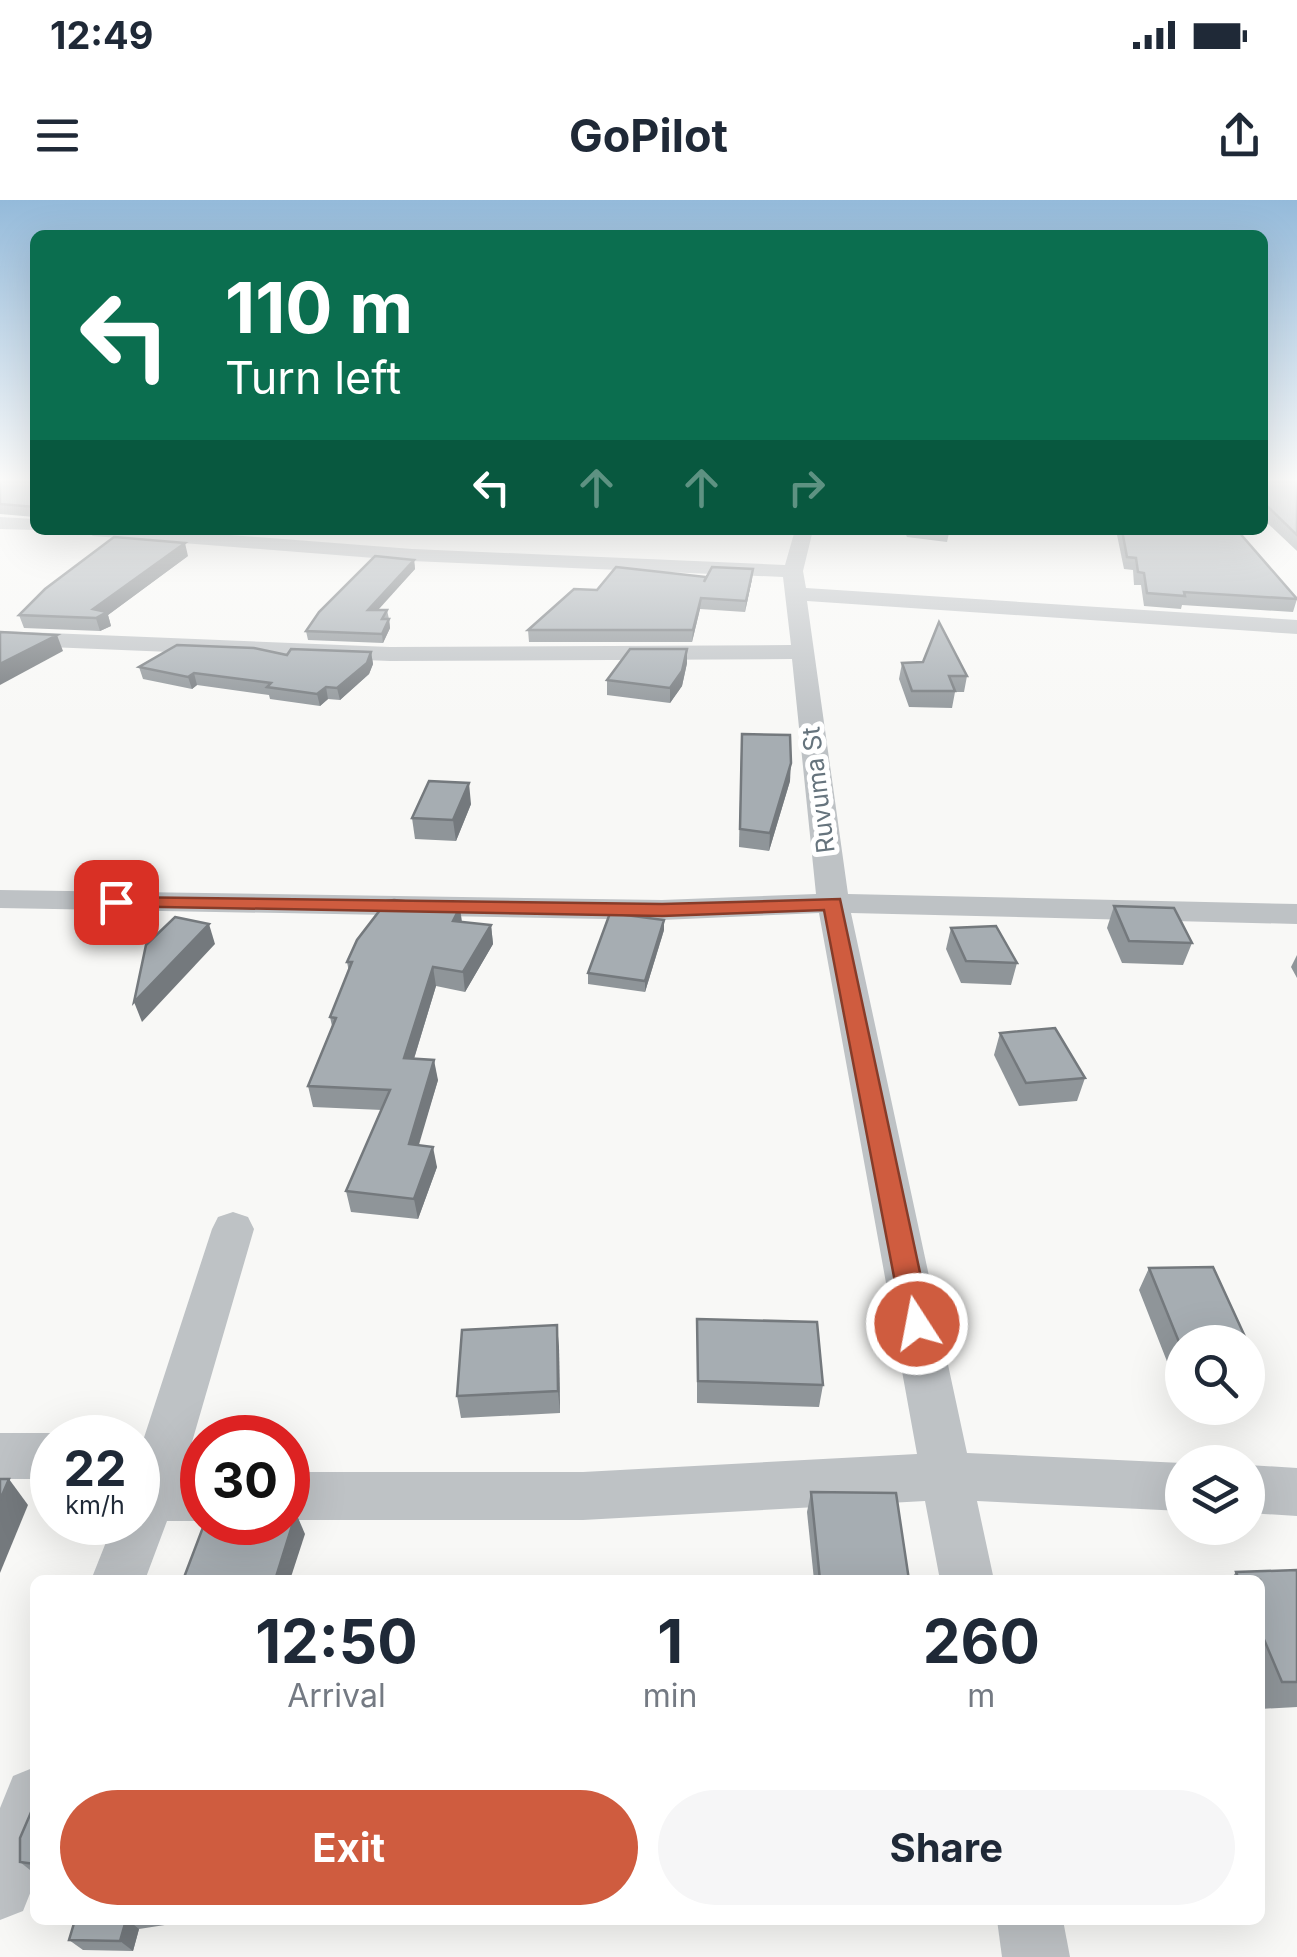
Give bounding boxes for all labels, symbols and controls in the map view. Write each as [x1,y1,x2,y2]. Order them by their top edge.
text: 12:49 [50,12,153,58]
icon: menu [30,108,85,163]
text: GoPilot [569,108,728,163]
icon: share [1212,108,1267,163]
text: 110 m [225,265,413,350]
icon: left [60,270,190,400]
text: Turn left [225,350,401,405]
icon: left [464,460,519,515]
icon: ahead [569,460,624,515]
icon: ahead [674,460,729,515]
icon: right [779,460,834,515]
street label: Ruvuma St [795,725,841,855]
pin [74,860,159,945]
icon: arrive [89,875,144,930]
position arrow [865,1272,969,1376]
map controls [1165,1325,1265,1545]
button: search [1165,1325,1265,1425]
speed limit sign: 30 [180,1415,310,1545]
text: 22 [64,1438,127,1498]
button: layers [1165,1445,1265,1545]
text: km/h [65,1490,125,1520]
text: 12:50 [255,1605,418,1677]
text: 1 [657,1605,683,1677]
text: 260 [923,1605,1040,1677]
text: Arrival [287,1676,386,1715]
text: min [643,1676,697,1715]
text: m [967,1676,995,1715]
button: Exit [60,1790,638,1905]
button: Share [658,1790,1235,1905]

